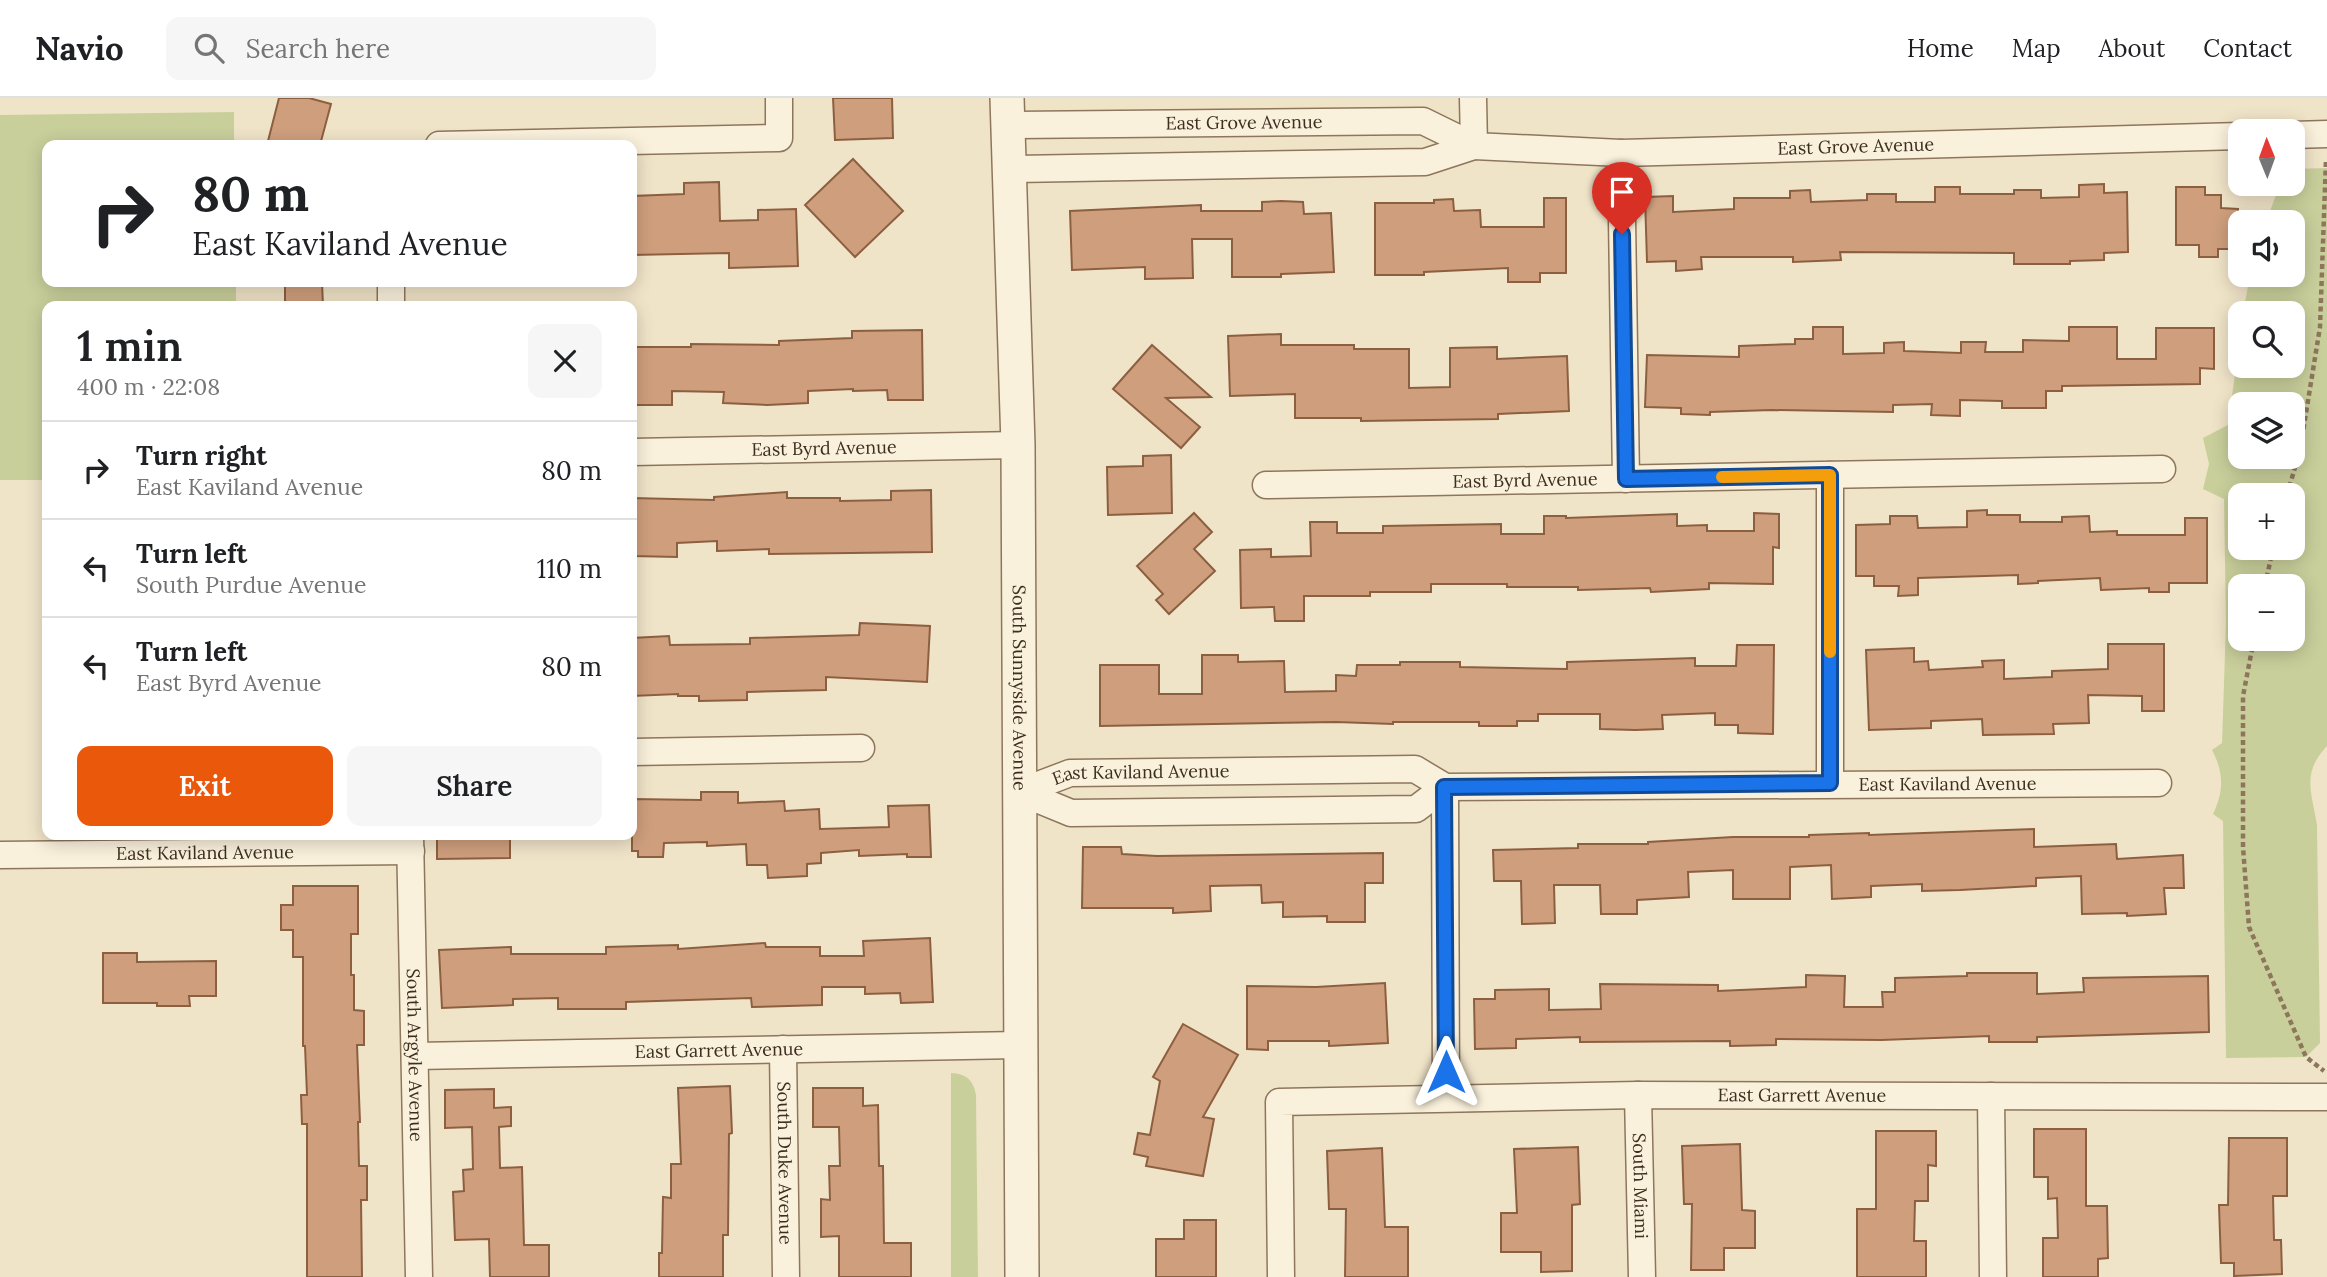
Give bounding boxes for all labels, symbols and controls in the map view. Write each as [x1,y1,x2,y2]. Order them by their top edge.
search box [166,17,656,80]
text: Navio [35,27,124,69]
icon: search [190,29,228,67]
text: Search here [246,32,390,65]
text: Home [1907,33,1974,64]
text: Map [2012,33,2061,64]
text: About [2099,33,2165,64]
text: Contact [2203,33,2292,64]
street label: East Grove Avenue [1165,110,1323,134]
north arrow [2228,119,2305,196]
map controls [2228,119,2305,651]
street label: East Grove Avenue [1777,132,1935,160]
text: 80 m [192,162,309,224]
pin [1592,162,1652,234]
icon: right [77,168,168,259]
icon: arrive [1603,173,1641,211]
button: sound [2228,210,2305,287]
text: East Kaviland Avenue [192,223,508,264]
button: search [2228,301,2305,378]
text: 1 min [77,319,182,373]
button: close [528,324,602,398]
text: 400 m · 22:08 [77,372,220,401]
button: layers [2228,392,2305,469]
street label: East Byrd Avenue [751,435,897,461]
text: Turn right [136,439,267,472]
icon: right [77,451,115,489]
text: 80 m [541,454,602,487]
street label: East Byrd Avenue [1452,467,1598,493]
text: East Kaviland Avenue [136,472,363,501]
button: + [2228,483,2305,560]
text: Turn left [136,537,247,570]
icon: left [77,549,115,587]
text: 110 m [537,552,602,585]
text: South Purdue Avenue [136,570,366,599]
button: − [2228,574,2305,651]
street label: South Sunnyside Avenue [1008,585,1032,791]
text: Turn left [136,635,247,668]
icon: left [77,647,115,685]
text: 80 m [541,650,602,683]
text: East Byrd Avenue [136,668,322,697]
button: Exit [77,746,333,826]
button: Share [347,746,602,826]
street label: East Kaviland Avenue [1049,759,1230,790]
street label: East Kaviland Avenue [1858,772,2037,796]
street label: East Kaviland Avenue [116,840,294,865]
street label: South Argyle Avenue [402,968,428,1142]
position arrow [1409,1035,1483,1109]
street label: East Garrett Avenue [634,1037,804,1063]
street label: South Duke Avenue [772,1081,798,1245]
street label: East Garrett Avenue [1718,1083,1887,1107]
street label: South Miami [1628,1133,1653,1239]

